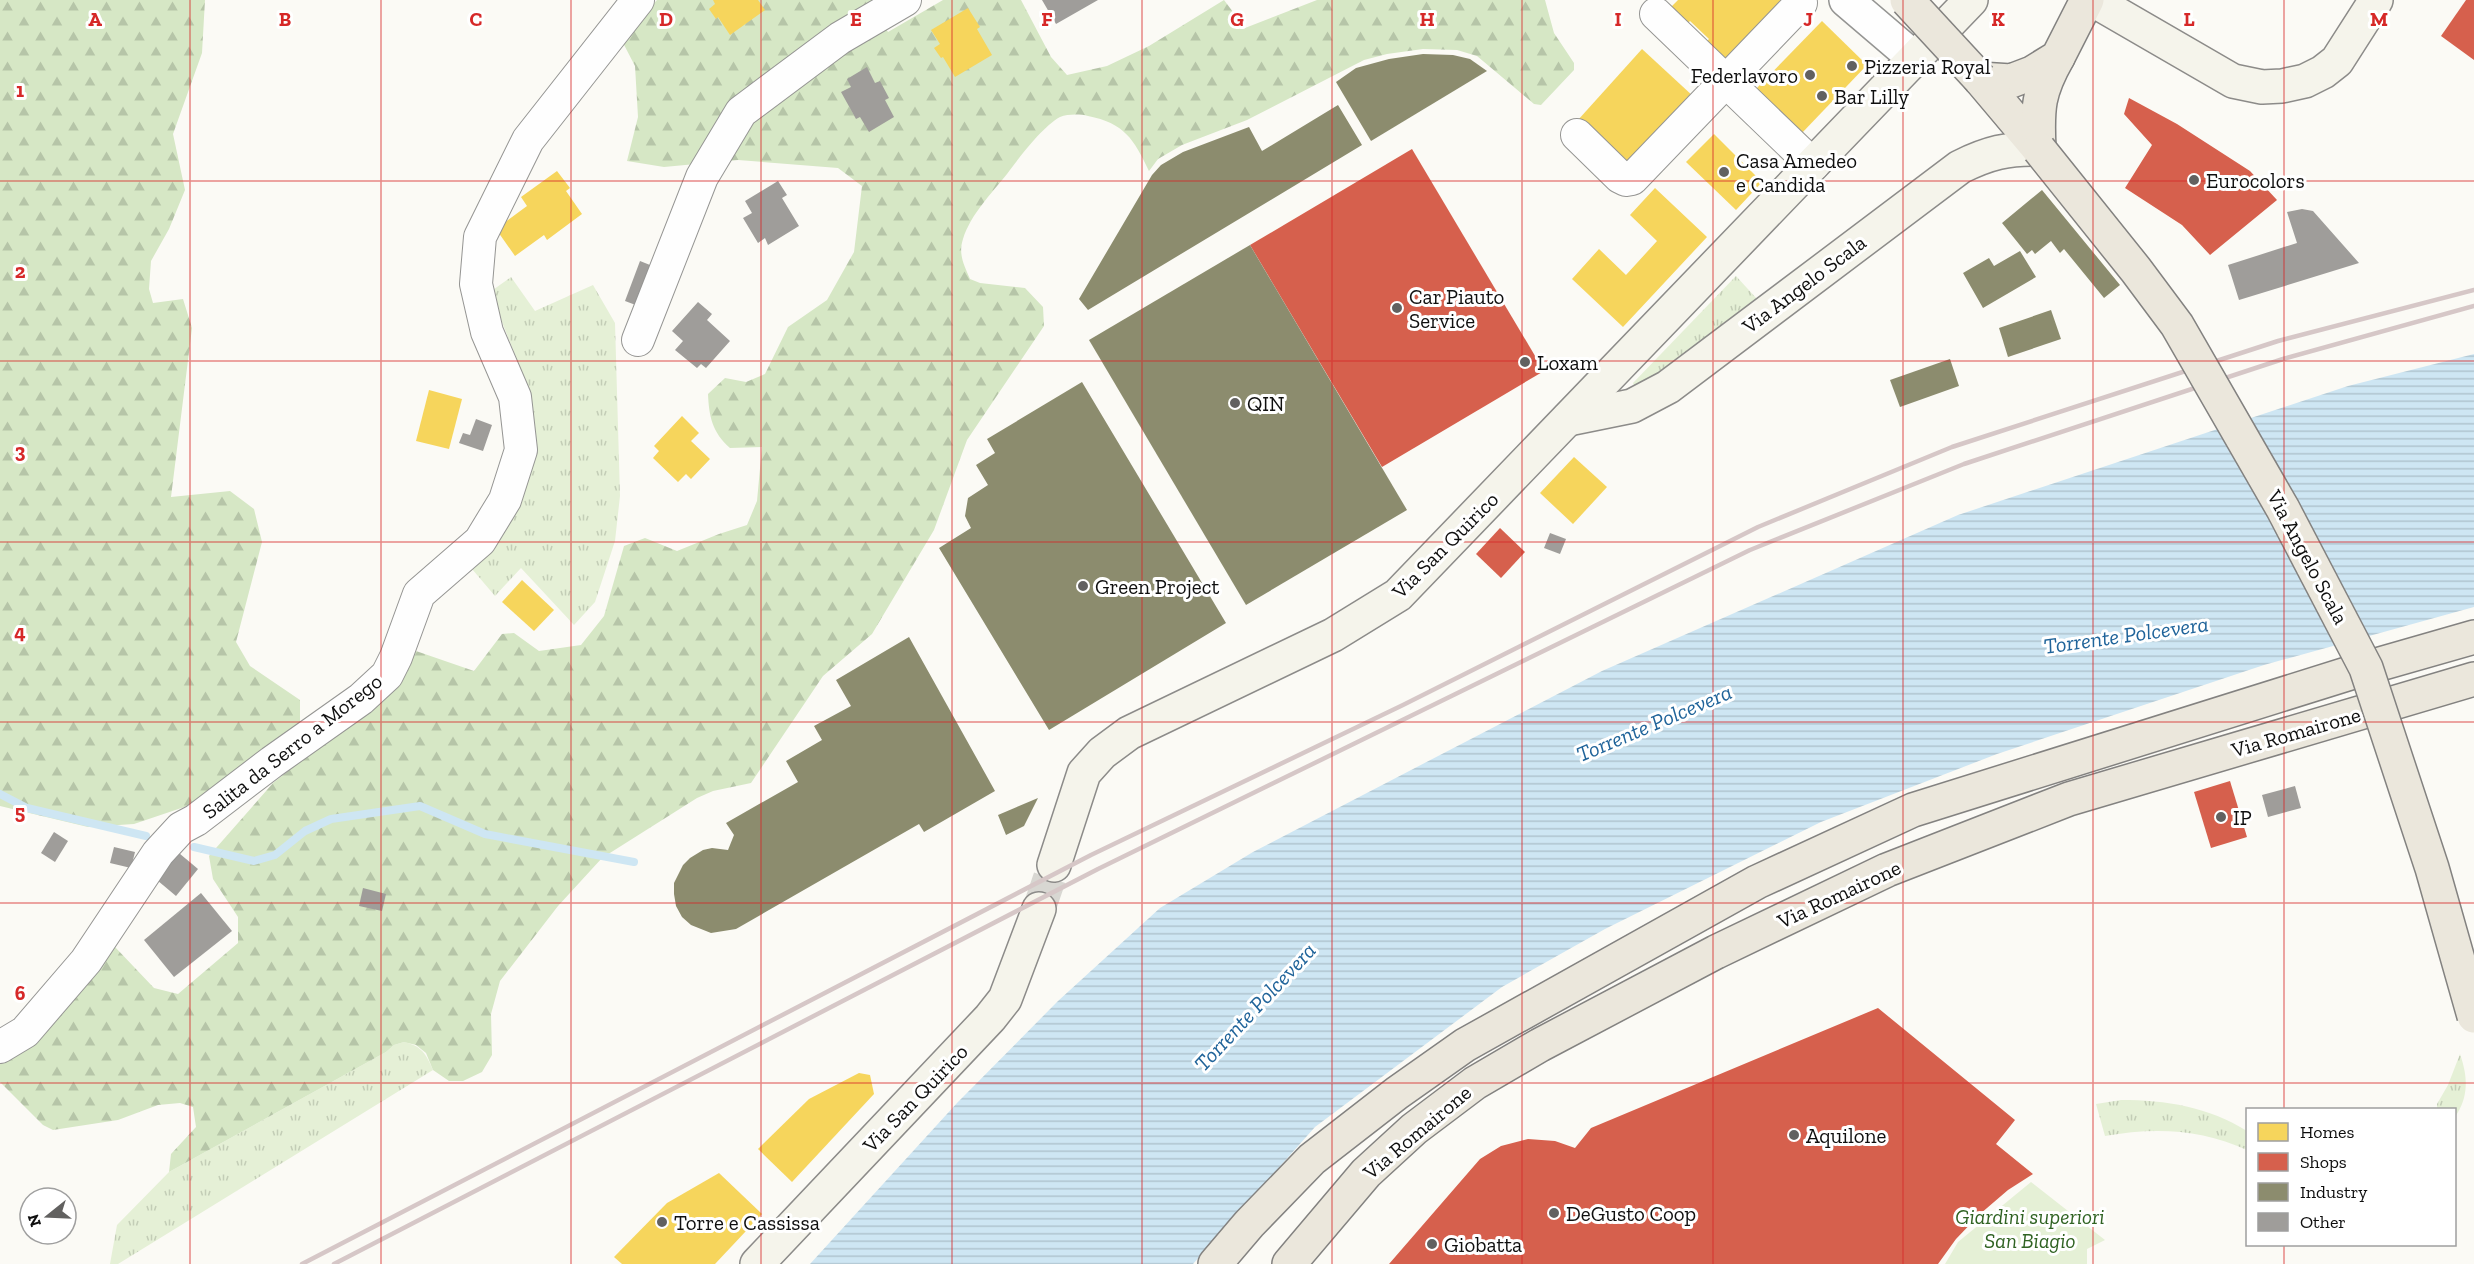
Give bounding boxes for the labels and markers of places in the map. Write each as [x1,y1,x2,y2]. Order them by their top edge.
place label: Pizzeria Royal [1864,54,1991,79]
marker: Pizzeria Royal [1845,59,1859,73]
place label: Federlavoro [1691,63,1798,88]
marker: Federlavoro [1803,68,1817,82]
place label: Bar Lilly [1834,84,1909,109]
marker: Bar Lilly [1815,89,1829,103]
place label: Casa Amedeo e Candida [1736,148,1857,197]
marker: Casa Amedeo e Candida [1717,165,1731,179]
place label: Eurocolors [2206,168,2305,193]
marker: Eurocolors [2187,173,2201,187]
place label: Car Piauto Service [1409,284,1504,333]
marker: Car Piauto Service [1390,301,1404,315]
place label: Loxam [1537,350,1598,375]
marker: Loxam [1518,355,1532,369]
place label: QIN [1247,391,1284,416]
marker: QIN [1228,396,1242,410]
place label: Green Project [1095,574,1219,600]
marker: Green Project [1076,579,1090,593]
place label: IP [2233,805,2252,830]
marker: IP [2214,810,2228,824]
place label: Aquilone [1806,1123,1887,1148]
marker: Aquilone [1787,1128,1801,1142]
place label: DeGusto Coop [1566,1201,1696,1226]
marker: DeGusto Coop [1547,1206,1561,1220]
place label: Torre e Cassissa [674,1210,820,1235]
marker: Torre e Cassissa [655,1215,669,1229]
place label: Giobatta [1444,1232,1522,1257]
marker: Giobatta [1425,1237,1439,1251]

